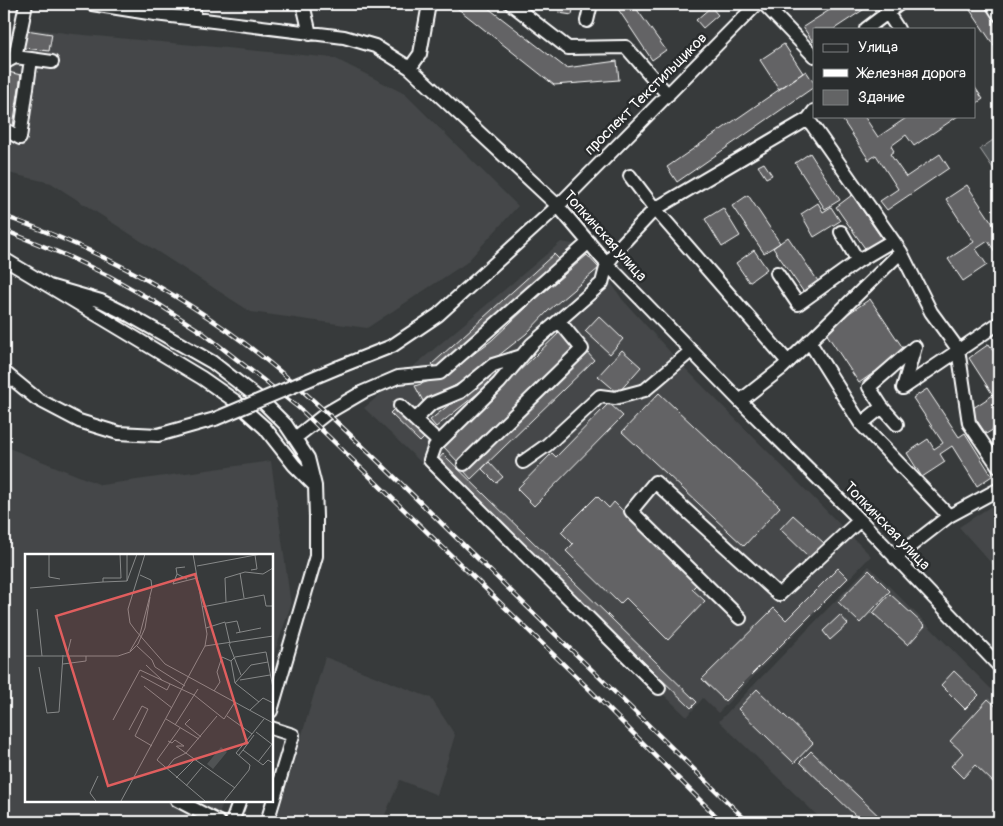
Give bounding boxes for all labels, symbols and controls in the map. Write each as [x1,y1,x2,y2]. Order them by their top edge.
legend [813,28,976,118]
street label: проспект Текстильщиков [581,29,711,159]
text: Улица [858,38,898,57]
text: Железная дорога [856,64,966,83]
text: Здание [858,88,905,107]
street label: Топкинская улица [559,187,651,285]
street label: Топкинская улица [840,478,934,574]
inset map [25,554,272,801]

